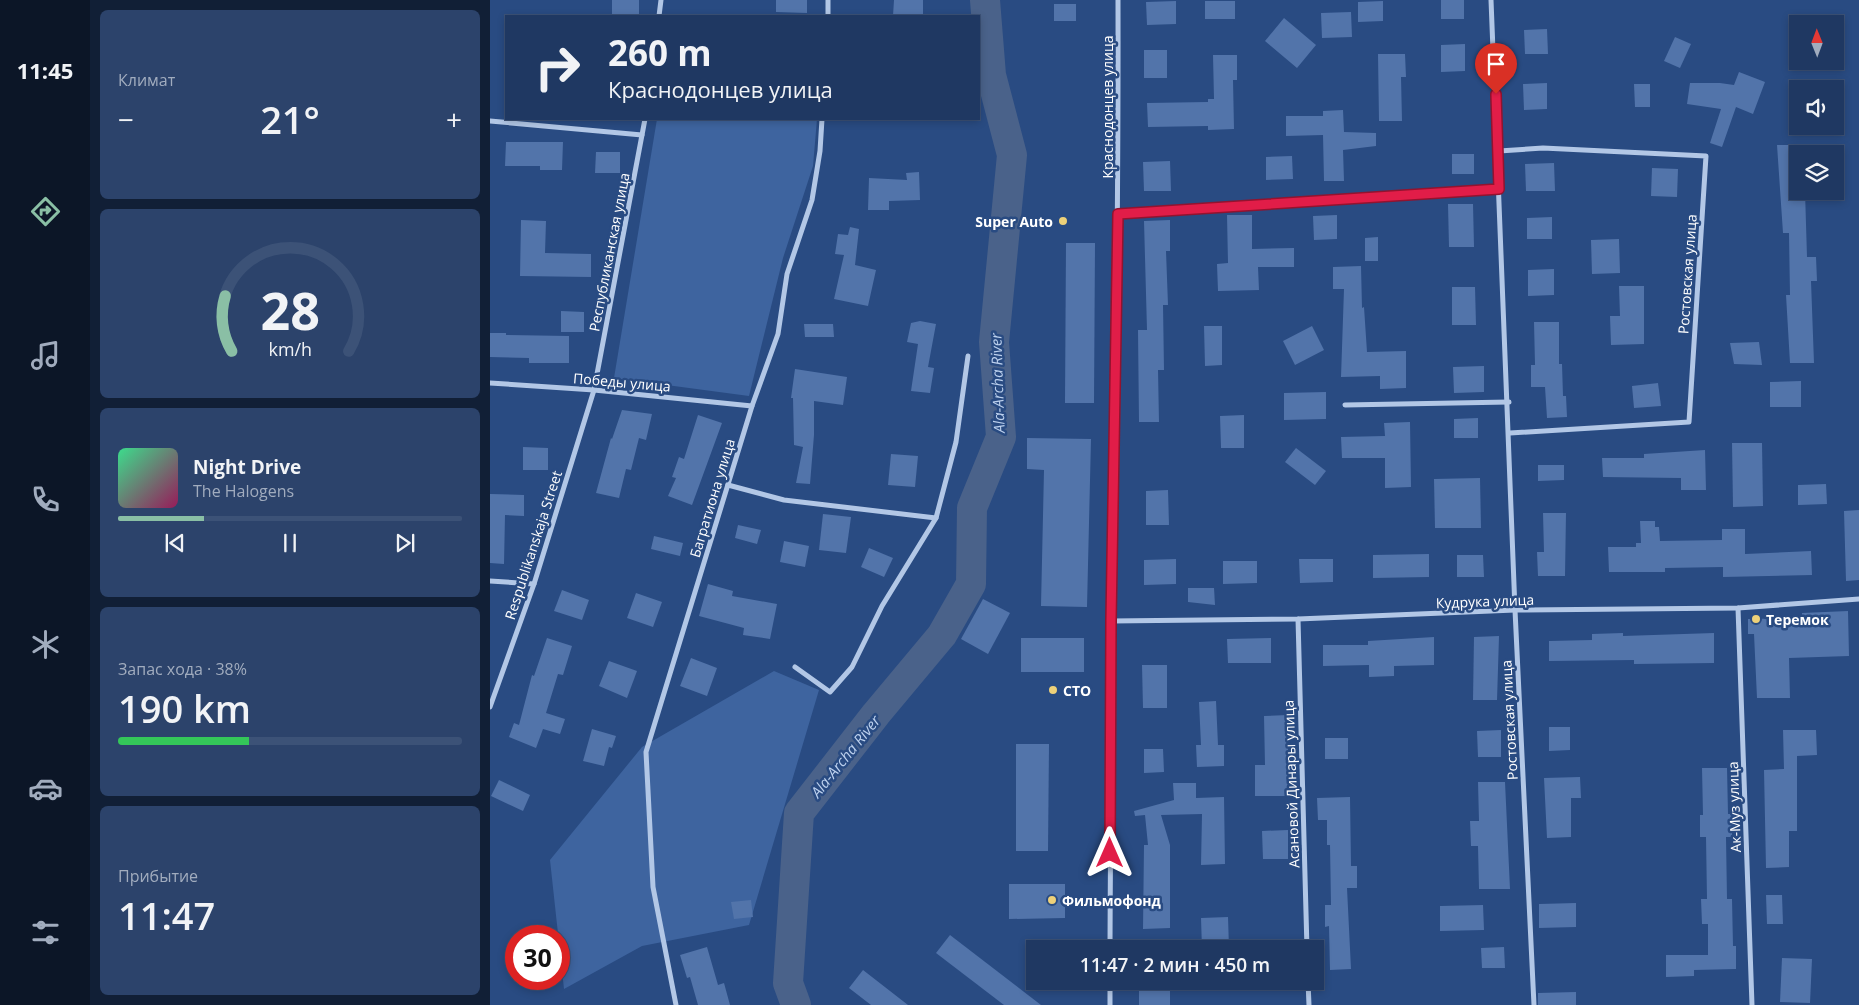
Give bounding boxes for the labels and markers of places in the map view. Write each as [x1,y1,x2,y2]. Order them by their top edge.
pin [1475,43,1517,94]
place label: Super Auto [975,212,1053,231]
marker: Super Auto [1057,215,1069,227]
place label: Теремок [1766,610,1829,629]
marker: Теремок [1750,613,1762,625]
place label: СТО [1063,681,1091,700]
marker: СТО [1047,684,1059,696]
place label: Фильмофонд [1062,891,1162,910]
marker: Фильмофонд [1046,894,1058,906]

